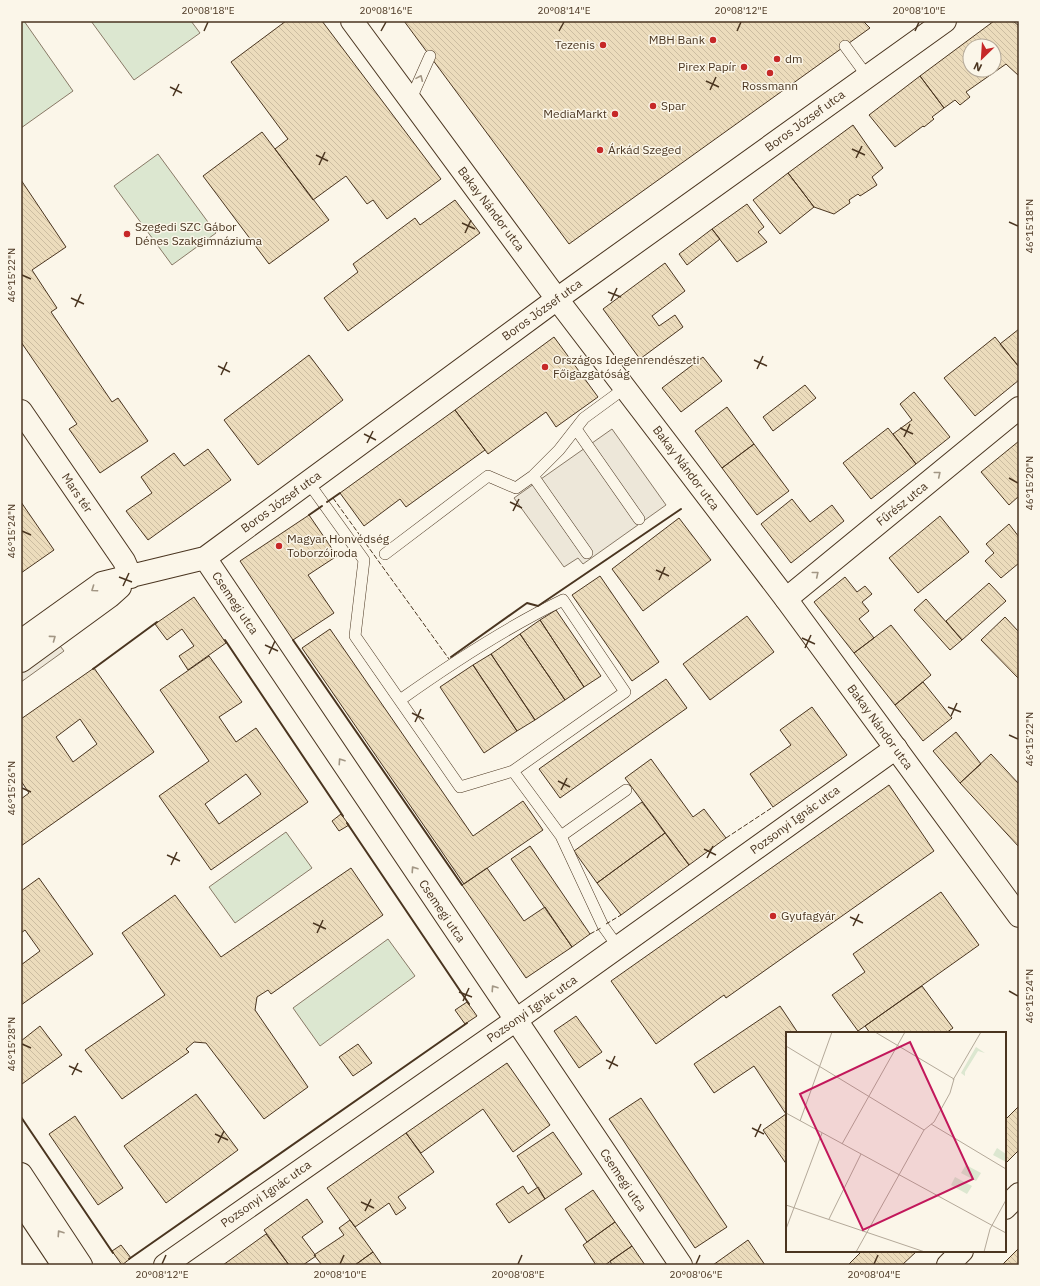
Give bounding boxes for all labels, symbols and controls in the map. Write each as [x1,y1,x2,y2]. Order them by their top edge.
text: 20°08'18"E [181,4,235,17]
text: 20°08'16"E [359,4,413,17]
text: 20°08'14"E [537,4,591,17]
text: 20°08'12"E [714,4,768,17]
text: 20°08'10"E [892,4,946,17]
place label: MBH Bank [649,32,706,47]
marker: MBH Bank [708,35,718,45]
place label: Tezenis [555,37,595,52]
north arrow [962,38,1002,78]
marker: Tezenis [598,40,608,50]
place label: dm [785,51,802,66]
marker: dm [772,54,782,64]
place label: Pirex Papír [678,59,737,74]
text: N [971,59,984,75]
marker: Pirex Papír [739,62,749,72]
marker: Rossmann [765,68,775,78]
one-way arrow [415,75,423,83]
place label: Rossmann [742,78,798,93]
street label: Boros József utca [762,86,848,155]
place label: Spar [661,98,686,113]
marker: Spar [648,101,658,111]
place label: MediaMarkt [543,106,607,121]
marker: MediaMarkt [610,109,620,119]
place label: Árkád Szeged [608,142,681,157]
marker: Árkád Szeged [595,145,605,155]
street label: Bakay Nándor utca [455,164,528,254]
text: 46°15'18"N [1023,199,1036,253]
place label: Szegedi SZC Gábor Dénes Szakgimnáziuma [135,219,263,248]
marker: Szegedi SZC Gábor Dénes Szakgimnáziuma [122,229,132,239]
text: 46°15'22"N [5,248,18,302]
street label: Boros József utca [499,275,585,344]
place label: Országos Idegenrendészeti Főigazgatóság [553,352,700,381]
marker: Országos Idegenrendészeti Főigazgatóság [540,362,550,372]
street label: Bakay Nándor utca [650,423,723,513]
text: 46°15'20"N [1023,456,1036,510]
street label: Boros József utca [238,467,324,536]
street label: Mars tér [59,470,96,516]
one-way arrow [934,472,941,479]
street label: Fűrész utca [873,478,931,529]
text: 46°15'24"N [5,504,18,558]
place label: Magyar Honvédség Toborzóiroda [287,531,390,560]
marker: Magyar Honvédség Toborzóiroda [274,541,284,551]
street label: Csemegi utca [209,568,262,637]
one-way arrow [811,572,819,579]
one-way arrow [92,584,99,591]
one-way arrow [48,636,55,643]
street label: Bakay Nándor utca [844,681,917,773]
text: 46°15'22"N [1023,712,1036,766]
one-way arrow [338,758,346,765]
text: 46°15'26"N [5,761,18,815]
street label: Pozsonyi Ignác utca [747,782,843,857]
one-way arrow [412,866,419,873]
street label: Csemegi utca [416,876,469,945]
place label: Gyufagyár [781,908,836,923]
marker: Gyufagyár [768,911,778,921]
text: 46°15'24"N [1023,969,1036,1023]
street label: Pozsonyi Ignác utca [484,971,580,1045]
one-way arrow [491,985,499,992]
text: 46°15'28"N [5,1017,18,1071]
inset map [786,1032,1006,1252]
street label: Csemegi utca [597,1145,650,1214]
street label: Pozsonyi Ignác utca [218,1156,314,1230]
one-way arrow [58,1230,65,1237]
text: 20°08'12"E [135,1268,189,1281]
text: 20°08'10"E [313,1268,367,1281]
text: 20°08'08"E [491,1268,545,1281]
text: 20°08'06"E [669,1268,723,1281]
text: 20°08'04"E [847,1268,901,1281]

